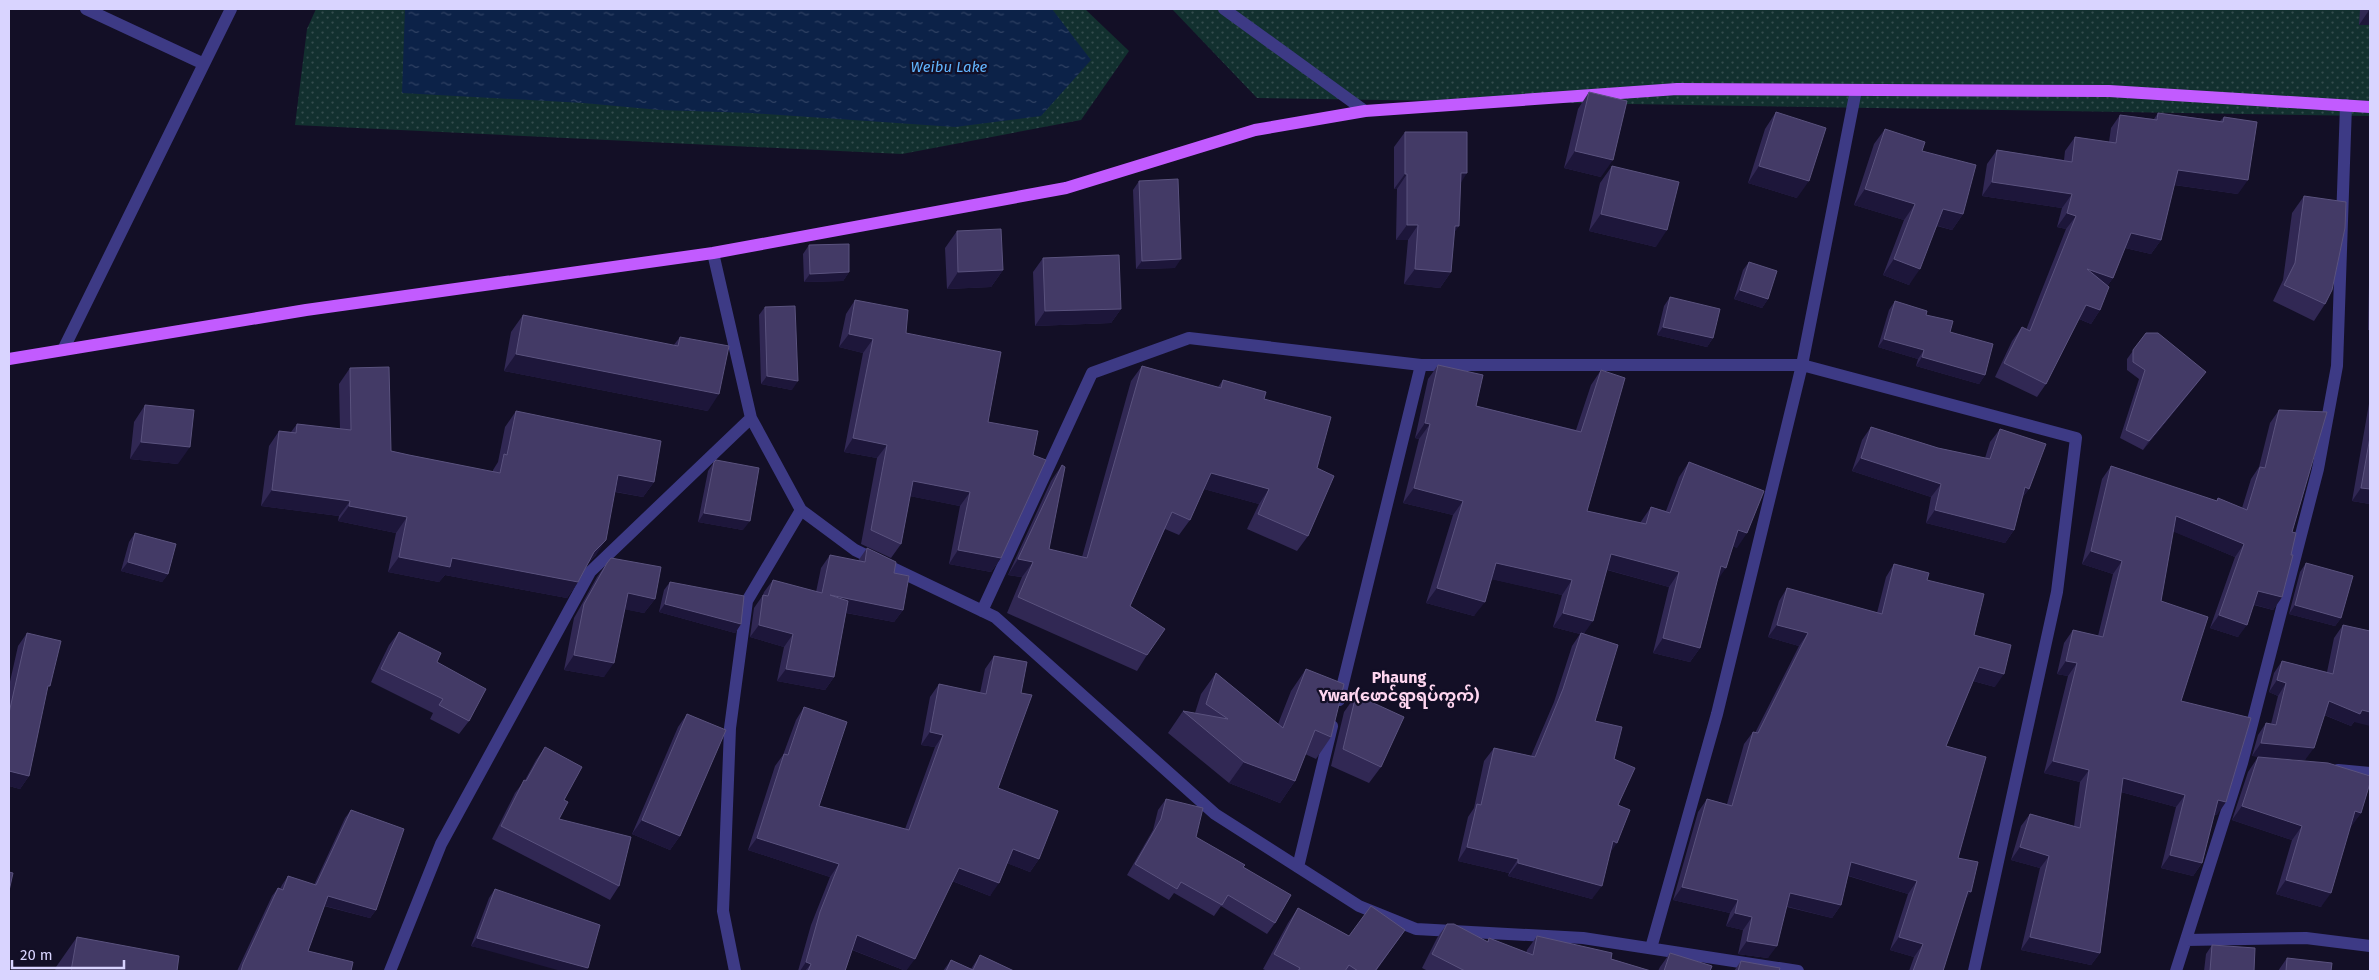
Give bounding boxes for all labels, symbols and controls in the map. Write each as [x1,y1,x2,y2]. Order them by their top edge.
water label: Weibu Lake [911,58,988,76]
district label: Phaung Ywar(ဖောင်ရွာရပ်ကွက်) [1318,668,1479,709]
scale bar [12,938,125,970]
text: 20 m [20,946,53,964]

